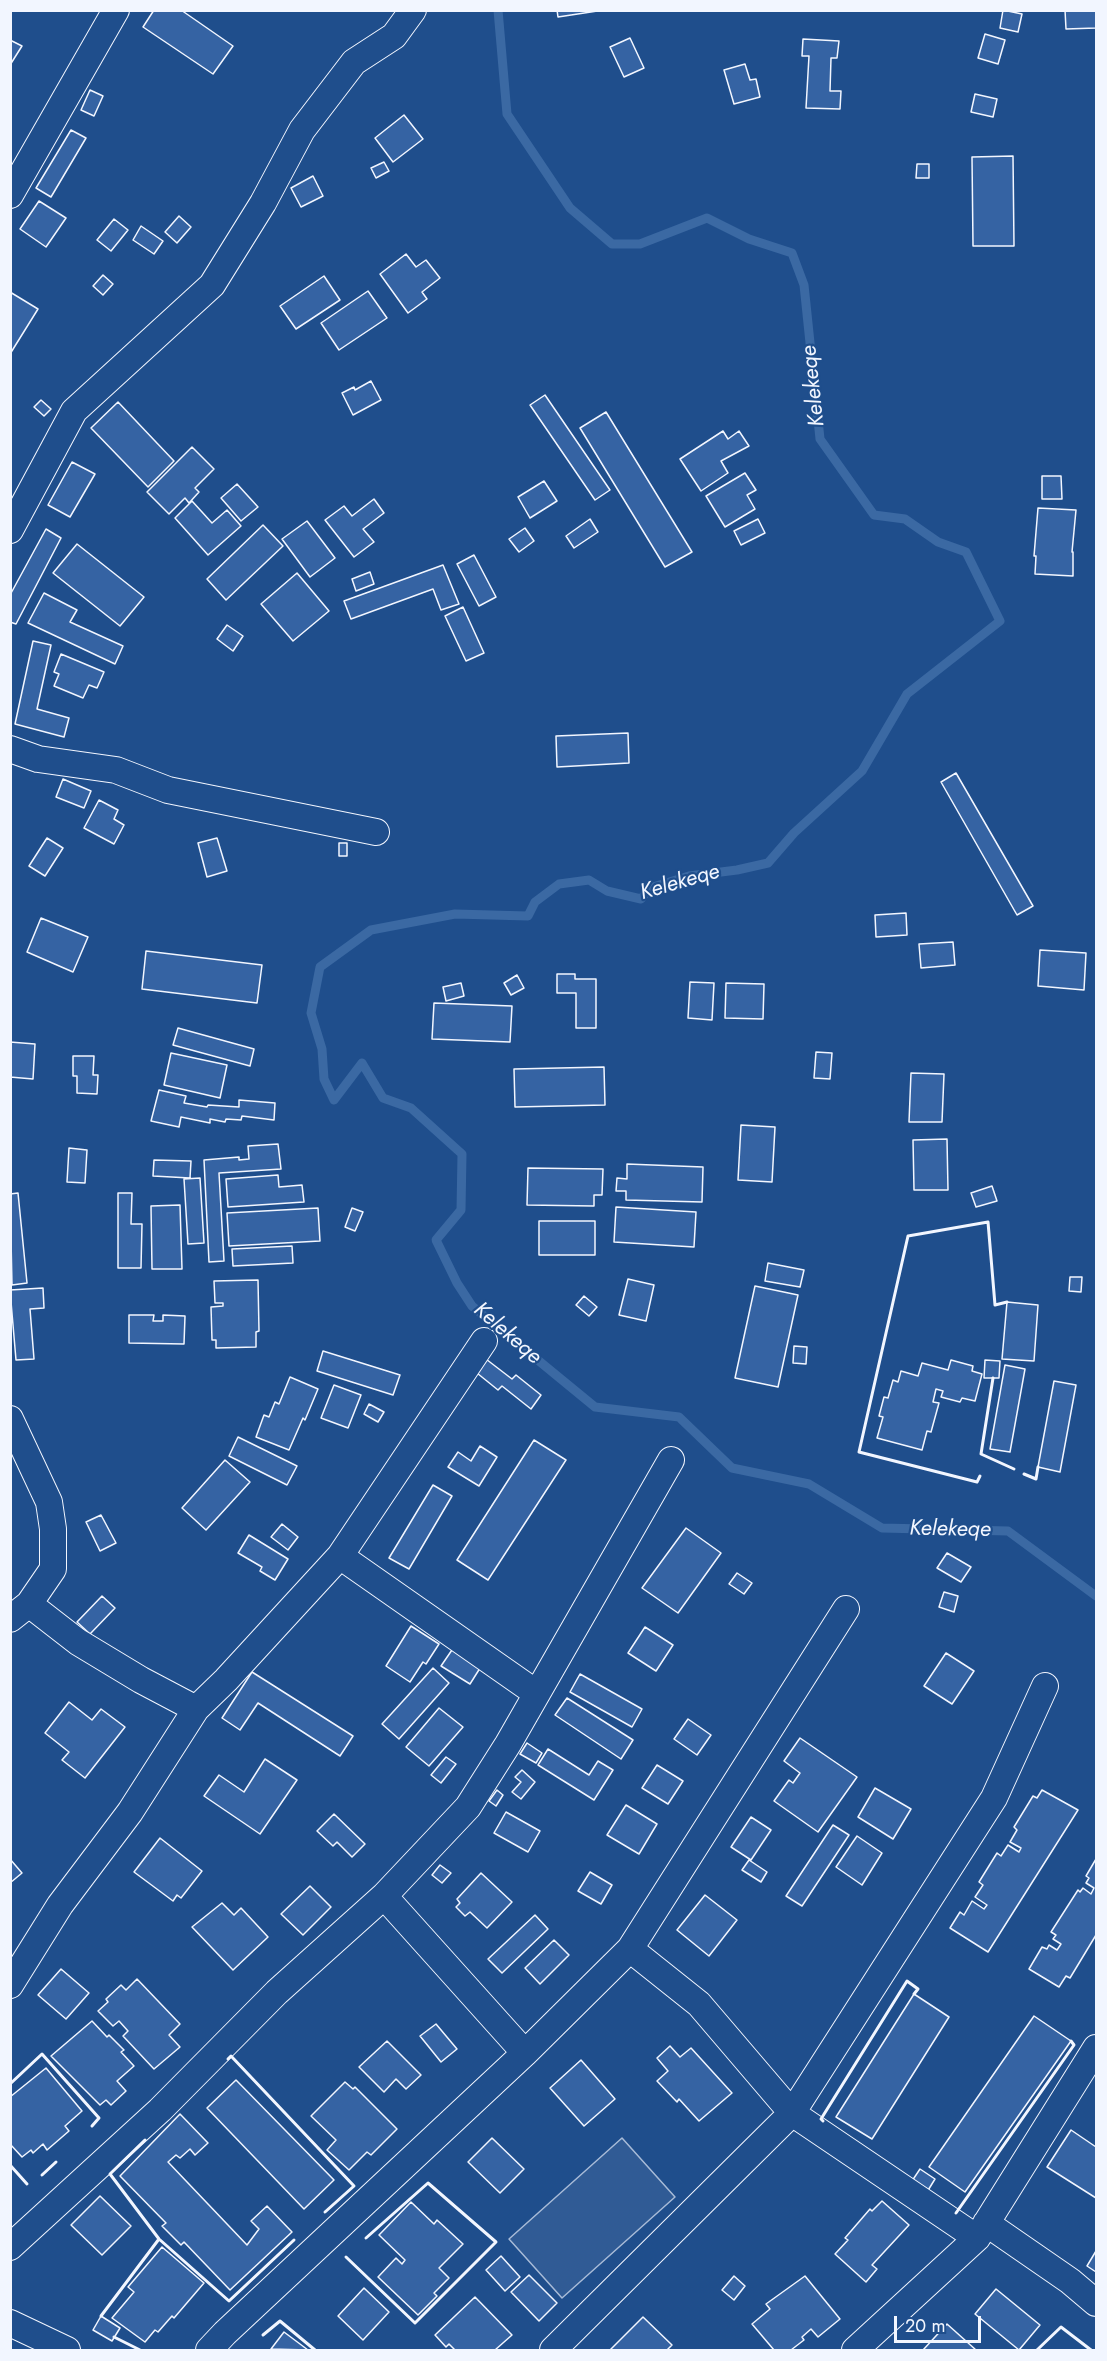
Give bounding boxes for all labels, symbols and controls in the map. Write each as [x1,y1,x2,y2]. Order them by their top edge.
water label: Kelekeqe [797,344,831,428]
water label: Kelekeqe [637,859,723,907]
water label: Kelekeqe [468,1297,546,1371]
water label: Kelekeqe [909,1516,991,1544]
scale bar [897,2304,984,2342]
text: 20 m [905,2313,945,2339]

